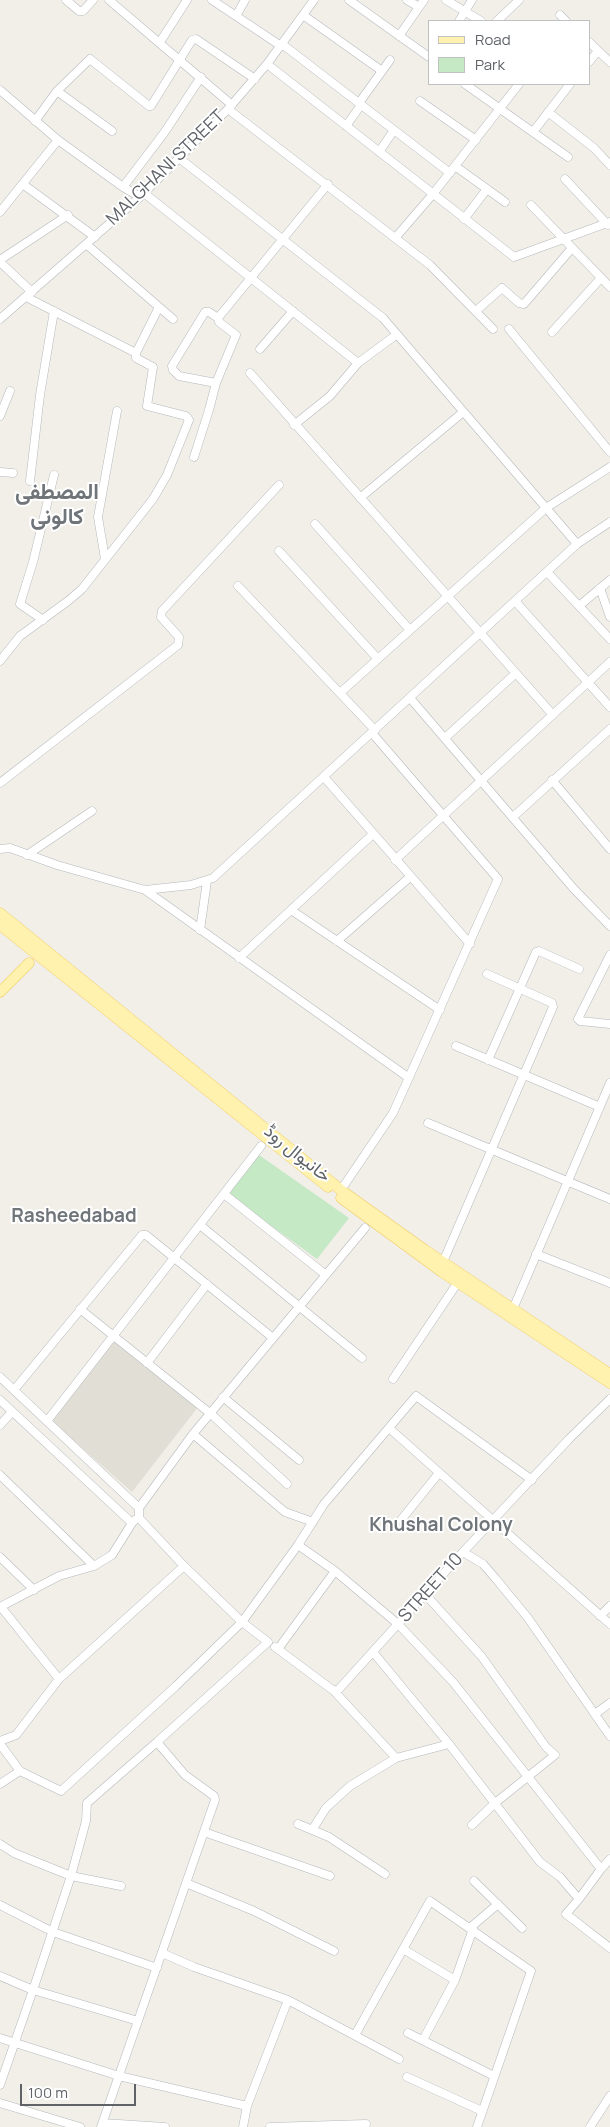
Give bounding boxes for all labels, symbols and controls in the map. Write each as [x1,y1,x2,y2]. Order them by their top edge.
legend [428,20,590,85]
text: Road [475,29,511,50]
text: Park [475,54,505,75]
street label: MALGHANI STREET [102,106,230,230]
district label: المصطفی کالونی [15,480,99,532]
street label: خانیوال روڈ [259,1121,335,1187]
district label: Rasheedabad [11,1206,137,1228]
district label: Khushal Colony [369,1515,513,1537]
street label: STREET 10 [394,1549,468,1627]
scale bar [22,2074,139,2106]
text: 100 m [28,2082,68,2103]

